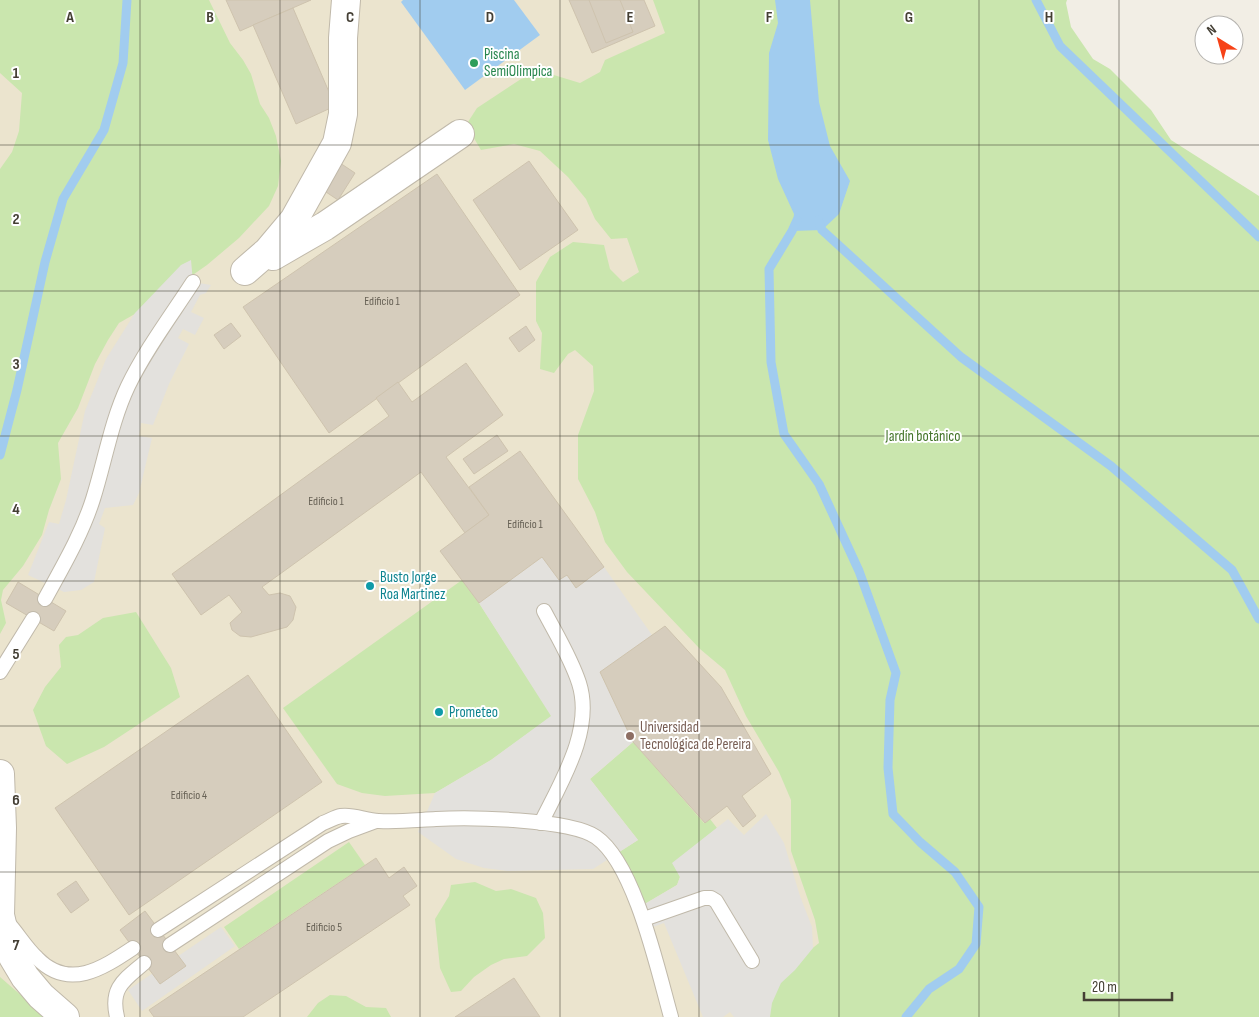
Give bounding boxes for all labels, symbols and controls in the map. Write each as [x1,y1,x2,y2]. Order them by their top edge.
text: A [65,8,74,27]
text: B [206,8,214,27]
text: C [346,8,354,27]
text: D [486,8,494,27]
text: E [627,8,634,27]
text: F [766,8,773,27]
text: G [905,8,913,27]
text: H [1045,8,1053,27]
north arrow [1194,15,1244,65]
text: N [1203,21,1220,39]
place label: Piscina SemiOlimpica [484,45,553,81]
marker: Piscina SemiOlimpica [468,57,480,69]
text: 1 [13,64,20,83]
text: 2 [12,210,20,229]
house number: Edificio 1 [364,294,401,309]
text: 3 [12,355,20,374]
park label: Jardín botánico [885,427,960,446]
house number: Edificio 1 [308,494,345,509]
text: 4 [12,500,20,519]
house number: Edificio 1 [507,517,544,532]
place label: Busto Jorge Roa Martinez [380,568,446,604]
marker: Busto Jorge Roa Martinez [364,580,376,592]
text: 5 [12,645,20,664]
place label: Prometeo [449,703,498,722]
marker: Prometeo [433,706,445,718]
place label: Universidad Tecnológica de Pereira [640,718,751,754]
marker: Universidad Tecnológica de Pereira [624,730,636,742]
house number: Edificio 4 [171,788,207,803]
text: 6 [12,791,20,810]
house number: Edificio 5 [306,920,342,935]
text: 7 [13,936,20,955]
scale bar [1084,970,1172,1002]
text: 20 m [1092,978,1117,997]

